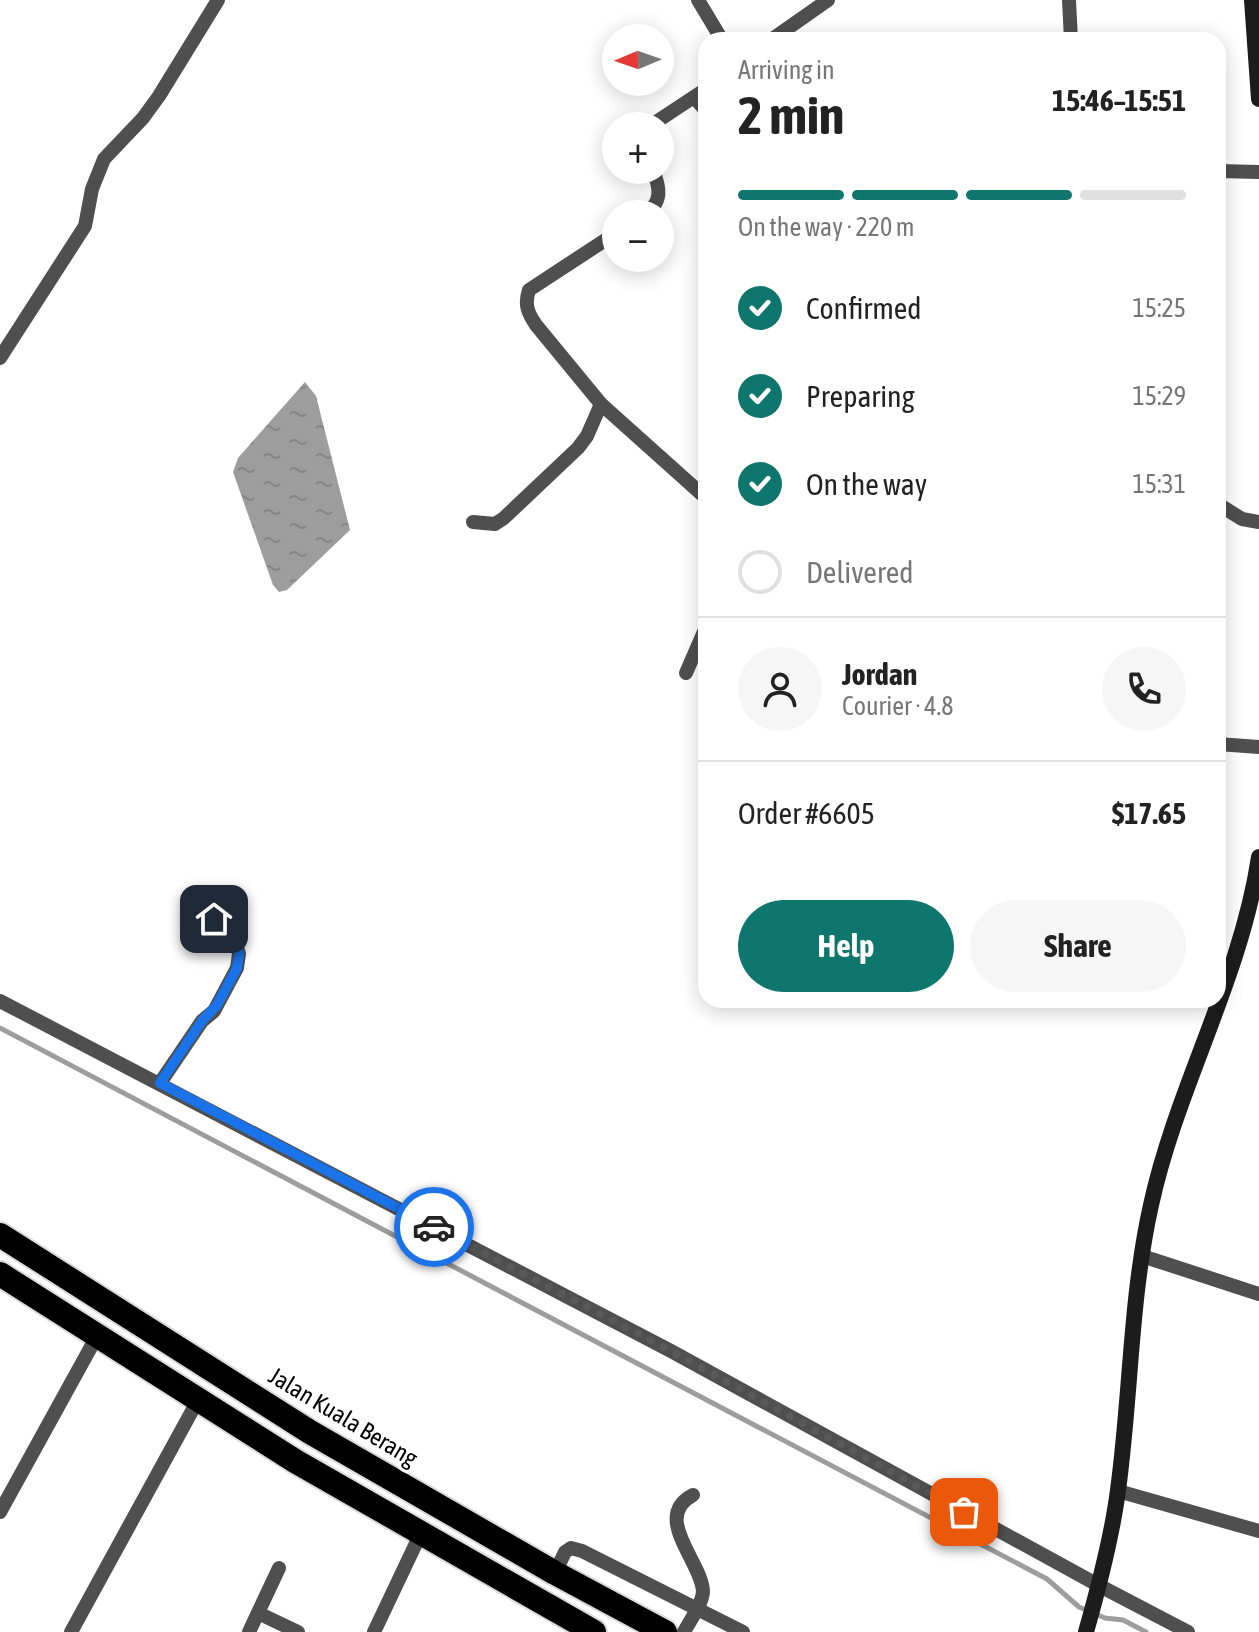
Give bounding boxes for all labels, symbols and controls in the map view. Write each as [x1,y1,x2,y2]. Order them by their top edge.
north arrow [602,24,674,96]
map controls [602,24,674,272]
text: Arriving in [738,55,835,85]
text: 15:46–15:51 [1052,83,1186,117]
text: 2 min [738,85,844,145]
button: + [602,112,674,184]
button: − [602,200,674,272]
text: On the way · 220 m [738,212,915,242]
icon: check [738,286,782,330]
text: Confirmed [806,291,921,325]
text: 15:25 [1132,293,1186,323]
icon: check [738,374,782,418]
text: Preparing [806,379,915,413]
text: 15:29 [1132,381,1186,411]
icon: check [738,462,782,506]
text: On the way [806,467,927,501]
text: 15:31 [1132,469,1186,499]
text: Delivered [806,555,914,589]
button: person [738,647,822,731]
button: phone [1102,647,1186,731]
text: Jordan [842,657,917,691]
text: Courier · 4.8 [842,691,953,721]
text: Order #6605 [738,796,875,830]
text: $17.65 [1112,796,1186,830]
pin [180,885,248,953]
icon: home [192,897,236,941]
button: Help [738,900,954,992]
button: Share [970,900,1186,992]
courier [394,1187,474,1267]
icon: car [412,1205,456,1249]
street label: Jalan Kuala Berang [264,1362,423,1472]
pin [930,1478,998,1546]
icon: bag [942,1490,986,1534]

